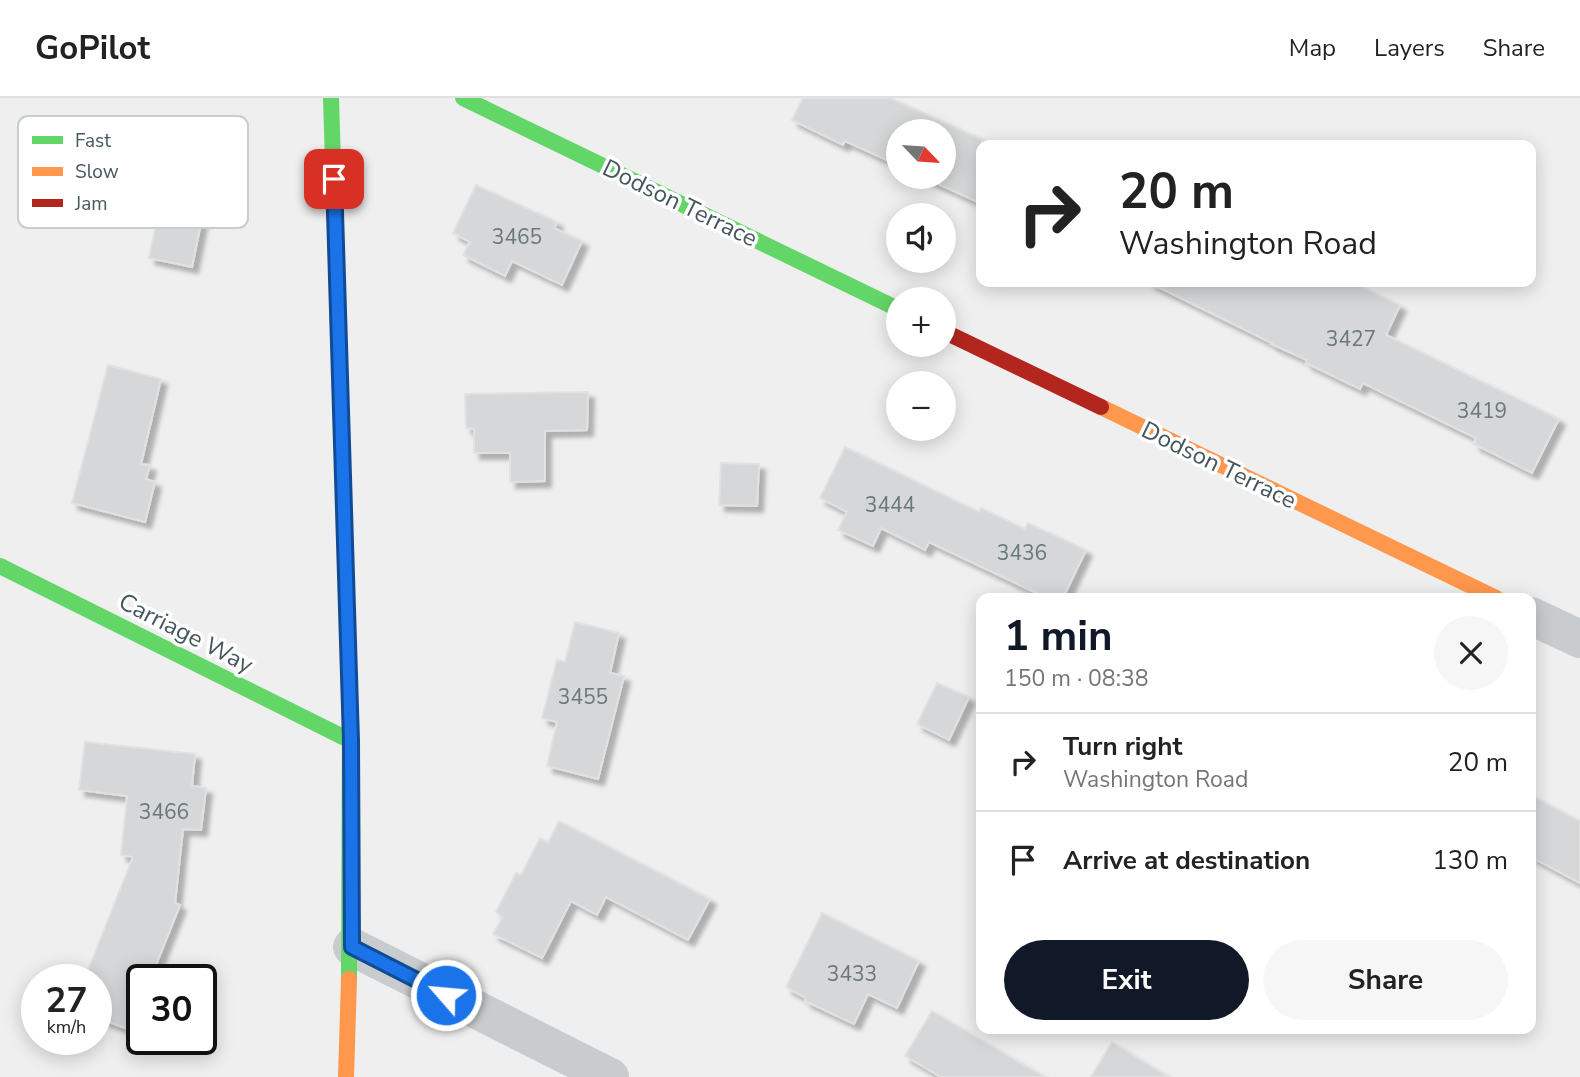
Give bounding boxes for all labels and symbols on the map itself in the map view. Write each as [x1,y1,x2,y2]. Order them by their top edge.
legend [18,116,248,228]
north arrow [886,119,956,189]
text: Fast [75,128,111,154]
pin [304,149,364,209]
street label: Dodson Terrace [597,152,763,254]
text: Slow [75,159,119,185]
text: Jam [74,191,108,217]
house number: 3465 [492,223,542,251]
house number: 3427 [1326,325,1376,353]
house number: 3419 [1457,397,1507,425]
street label: Dodson Terrace [1136,414,1302,516]
house number: 3444 [865,491,915,519]
house number: 3436 [997,539,1047,567]
street label: Carriage Way [113,585,259,681]
house number: 3455 [558,683,608,711]
house number: 3466 [139,798,189,826]
position arrow [409,958,483,1032]
house number: 3433 [827,960,877,988]
speed limit sign: 30 [126,964,217,1055]

